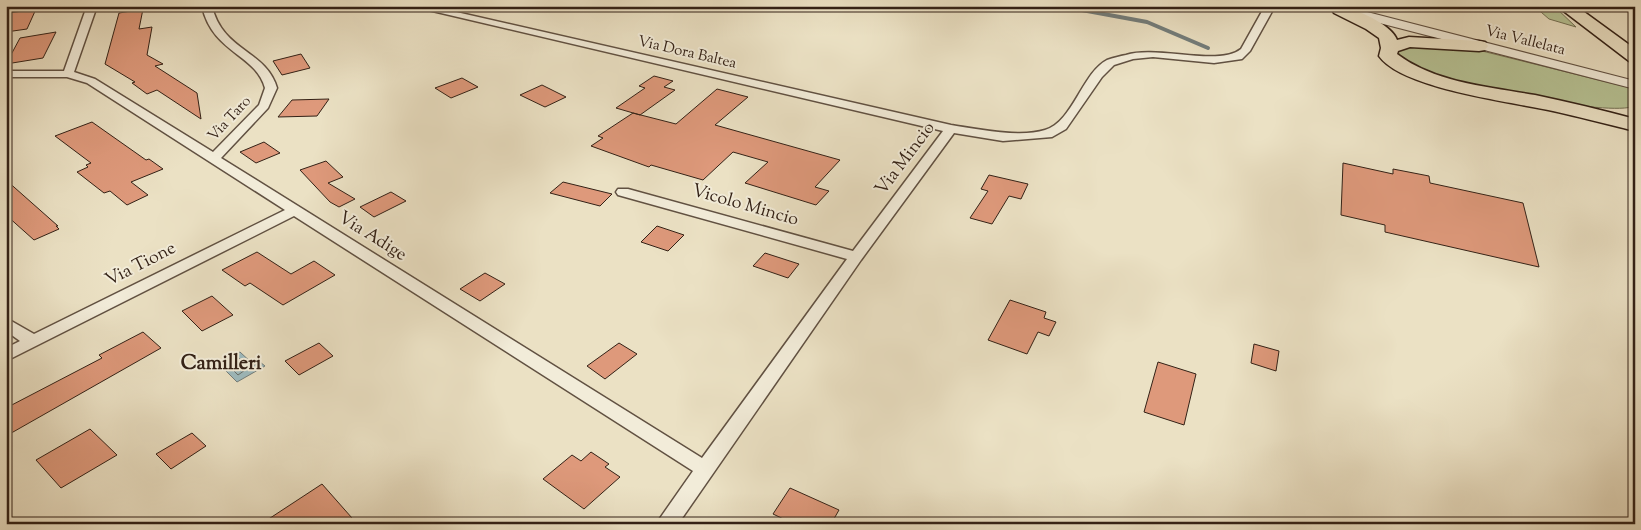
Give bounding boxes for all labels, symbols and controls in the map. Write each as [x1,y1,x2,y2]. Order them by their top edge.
street label: Via Vallelata [1483,21,1567,61]
street label: Via Dora Baltea [636,31,739,75]
street label: Via Taro [203,92,257,146]
street label: Via Mincio [870,117,942,201]
street label: Vicolo Mincio [689,178,802,234]
street label: Via Adige [333,206,411,268]
street label: Via Tione [101,236,181,294]
district label: Camilleri [181,350,262,379]

